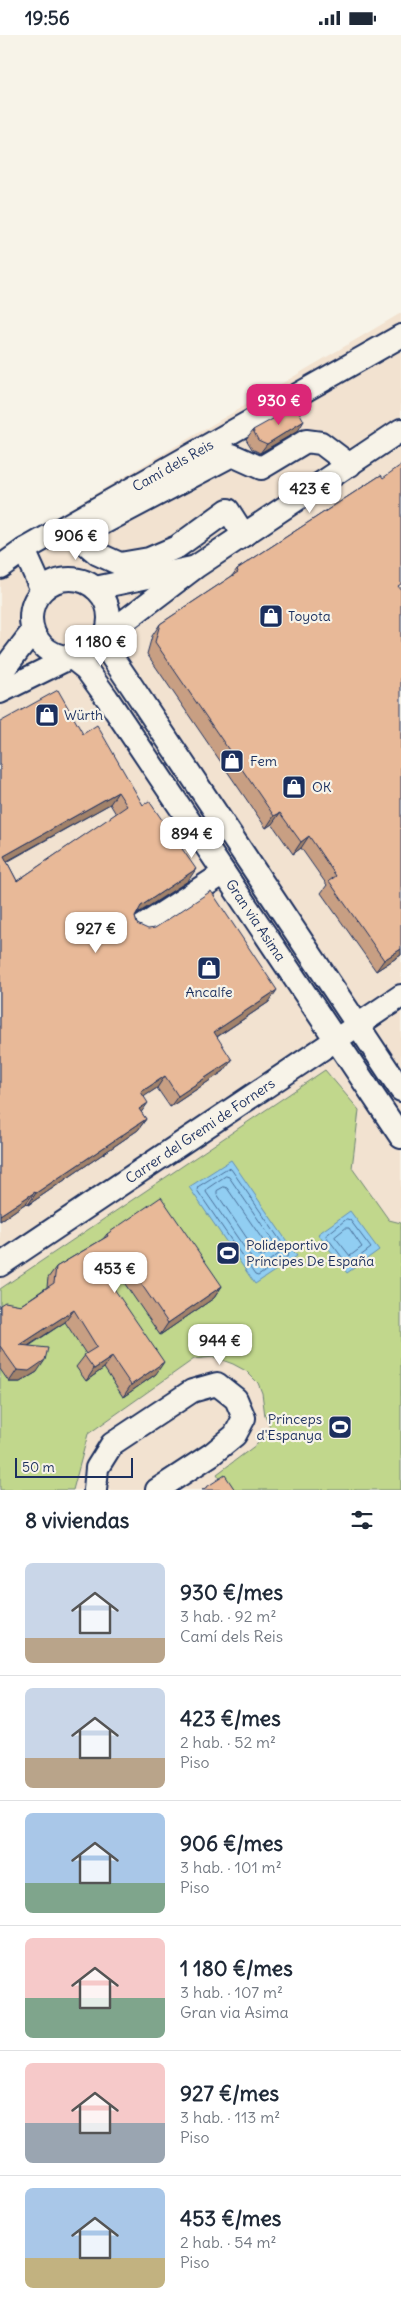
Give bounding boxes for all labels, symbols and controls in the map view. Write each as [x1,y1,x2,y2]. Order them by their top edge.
text: 19:56 [25,6,70,30]
pin: 930 € [244,383,314,426]
text: 930 € [258,390,300,410]
street label: Camí dels Reis [129,435,216,496]
pin: 423 € [275,471,345,514]
text: 423 € [289,478,331,498]
pin: 906 € [41,519,111,561]
text: 906 € [54,525,98,545]
shop icon: Toyota [258,603,284,629]
place label: Toyota [288,607,331,625]
pin: 1 180 € [55,625,147,667]
text: 1 180 € [76,631,126,651]
shop icon: Würth [34,702,60,728]
place label: Würth [64,706,103,724]
shop icon: Fem [219,748,245,774]
place label: Fem [250,752,277,770]
shop icon: OK [281,774,307,800]
place label: OK [312,778,332,796]
pin: 894 € [157,817,227,859]
text: 894 € [171,823,213,843]
street label: Gran via Asima [222,876,290,965]
pin: 927 € [61,911,131,954]
text: 927 € [76,918,116,938]
shop icon: Ancalfe [196,955,222,981]
place label: Ancalfe [185,983,233,1001]
street label: Carrer del Gremi de Forners [122,1074,278,1187]
place label: Polideportivo Príncipes De España [246,1236,374,1270]
sports icon: Polideportivo Príncipes De España [215,1240,241,1266]
pin: 453 € [80,1251,150,1294]
text: 453 € [94,1258,136,1278]
pin: 944 € [185,1323,255,1366]
text: 944 € [199,1330,241,1350]
place label: Prínceps d'Espanya [257,1410,322,1444]
sports icon: Prínceps d'Espanya [327,1414,353,1440]
scale bar [15,1455,132,1478]
text: 50 m [22,1458,55,1476]
icon: filters [348,1506,376,1534]
text: 8 viviendas [25,1507,129,1534]
text: 930 €/mes [180,1579,283,1606]
icon: home [65,1583,125,1643]
text: 3 hab. · 92 m² [180,1606,276,1626]
text: Camí dels Reis [180,1626,283,1646]
text: 423 €/mes [180,1705,281,1732]
icon: home [65,1708,125,1768]
text: 2 hab. · 52 m² [180,1732,276,1752]
text: Piso [180,1752,209,1772]
text: 906 €/mes [180,1830,283,1857]
icon: home [65,1833,125,1893]
text: 3 hab. · 101 m² [180,1857,282,1877]
text: Piso [180,1877,209,1897]
text: 1 180 €/mes [180,1955,293,1982]
icon: home [65,1958,125,2018]
text: 3 hab. · 107 m² [180,1982,283,2002]
text: Gran via Asima [180,2002,289,2022]
text: 927 €/mes [180,2080,279,2107]
icon: home [65,2083,125,2143]
text: 3 hab. · 113 m² [180,2107,280,2127]
text: Piso [180,2127,209,2147]
text: 453 €/mes [180,2205,281,2232]
icon: home [65,2208,125,2268]
text: 2 hab. · 54 m² [180,2232,277,2252]
text: Piso [180,2252,209,2272]

